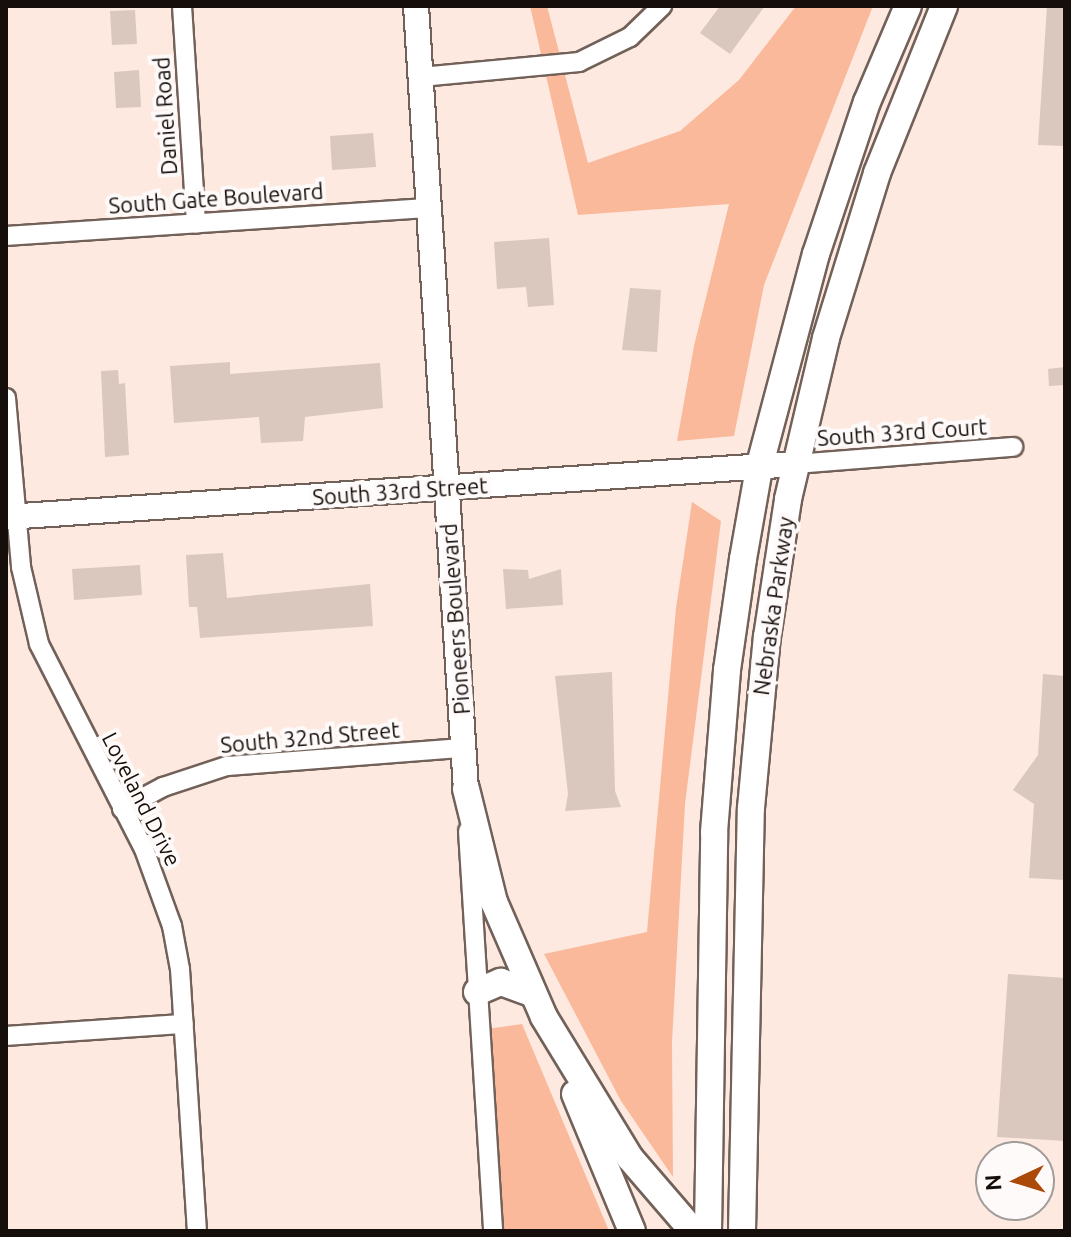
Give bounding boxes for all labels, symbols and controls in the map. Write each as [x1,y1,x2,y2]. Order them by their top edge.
street label: Daniel Road [148,56,182,176]
street label: South Gate Boulevard [108,177,324,219]
street label: South 33rd Court [816,413,988,451]
street label: South 33rd Street [311,472,489,510]
street label: Nebraska Parkway [747,515,799,697]
street label: Pioneers Boulevard [435,522,475,716]
street label: South 32nd Street [219,716,401,758]
street label: Loveland Drive [97,728,187,870]
north arrow [975,1141,1055,1221]
text: N [980,1174,1006,1192]

